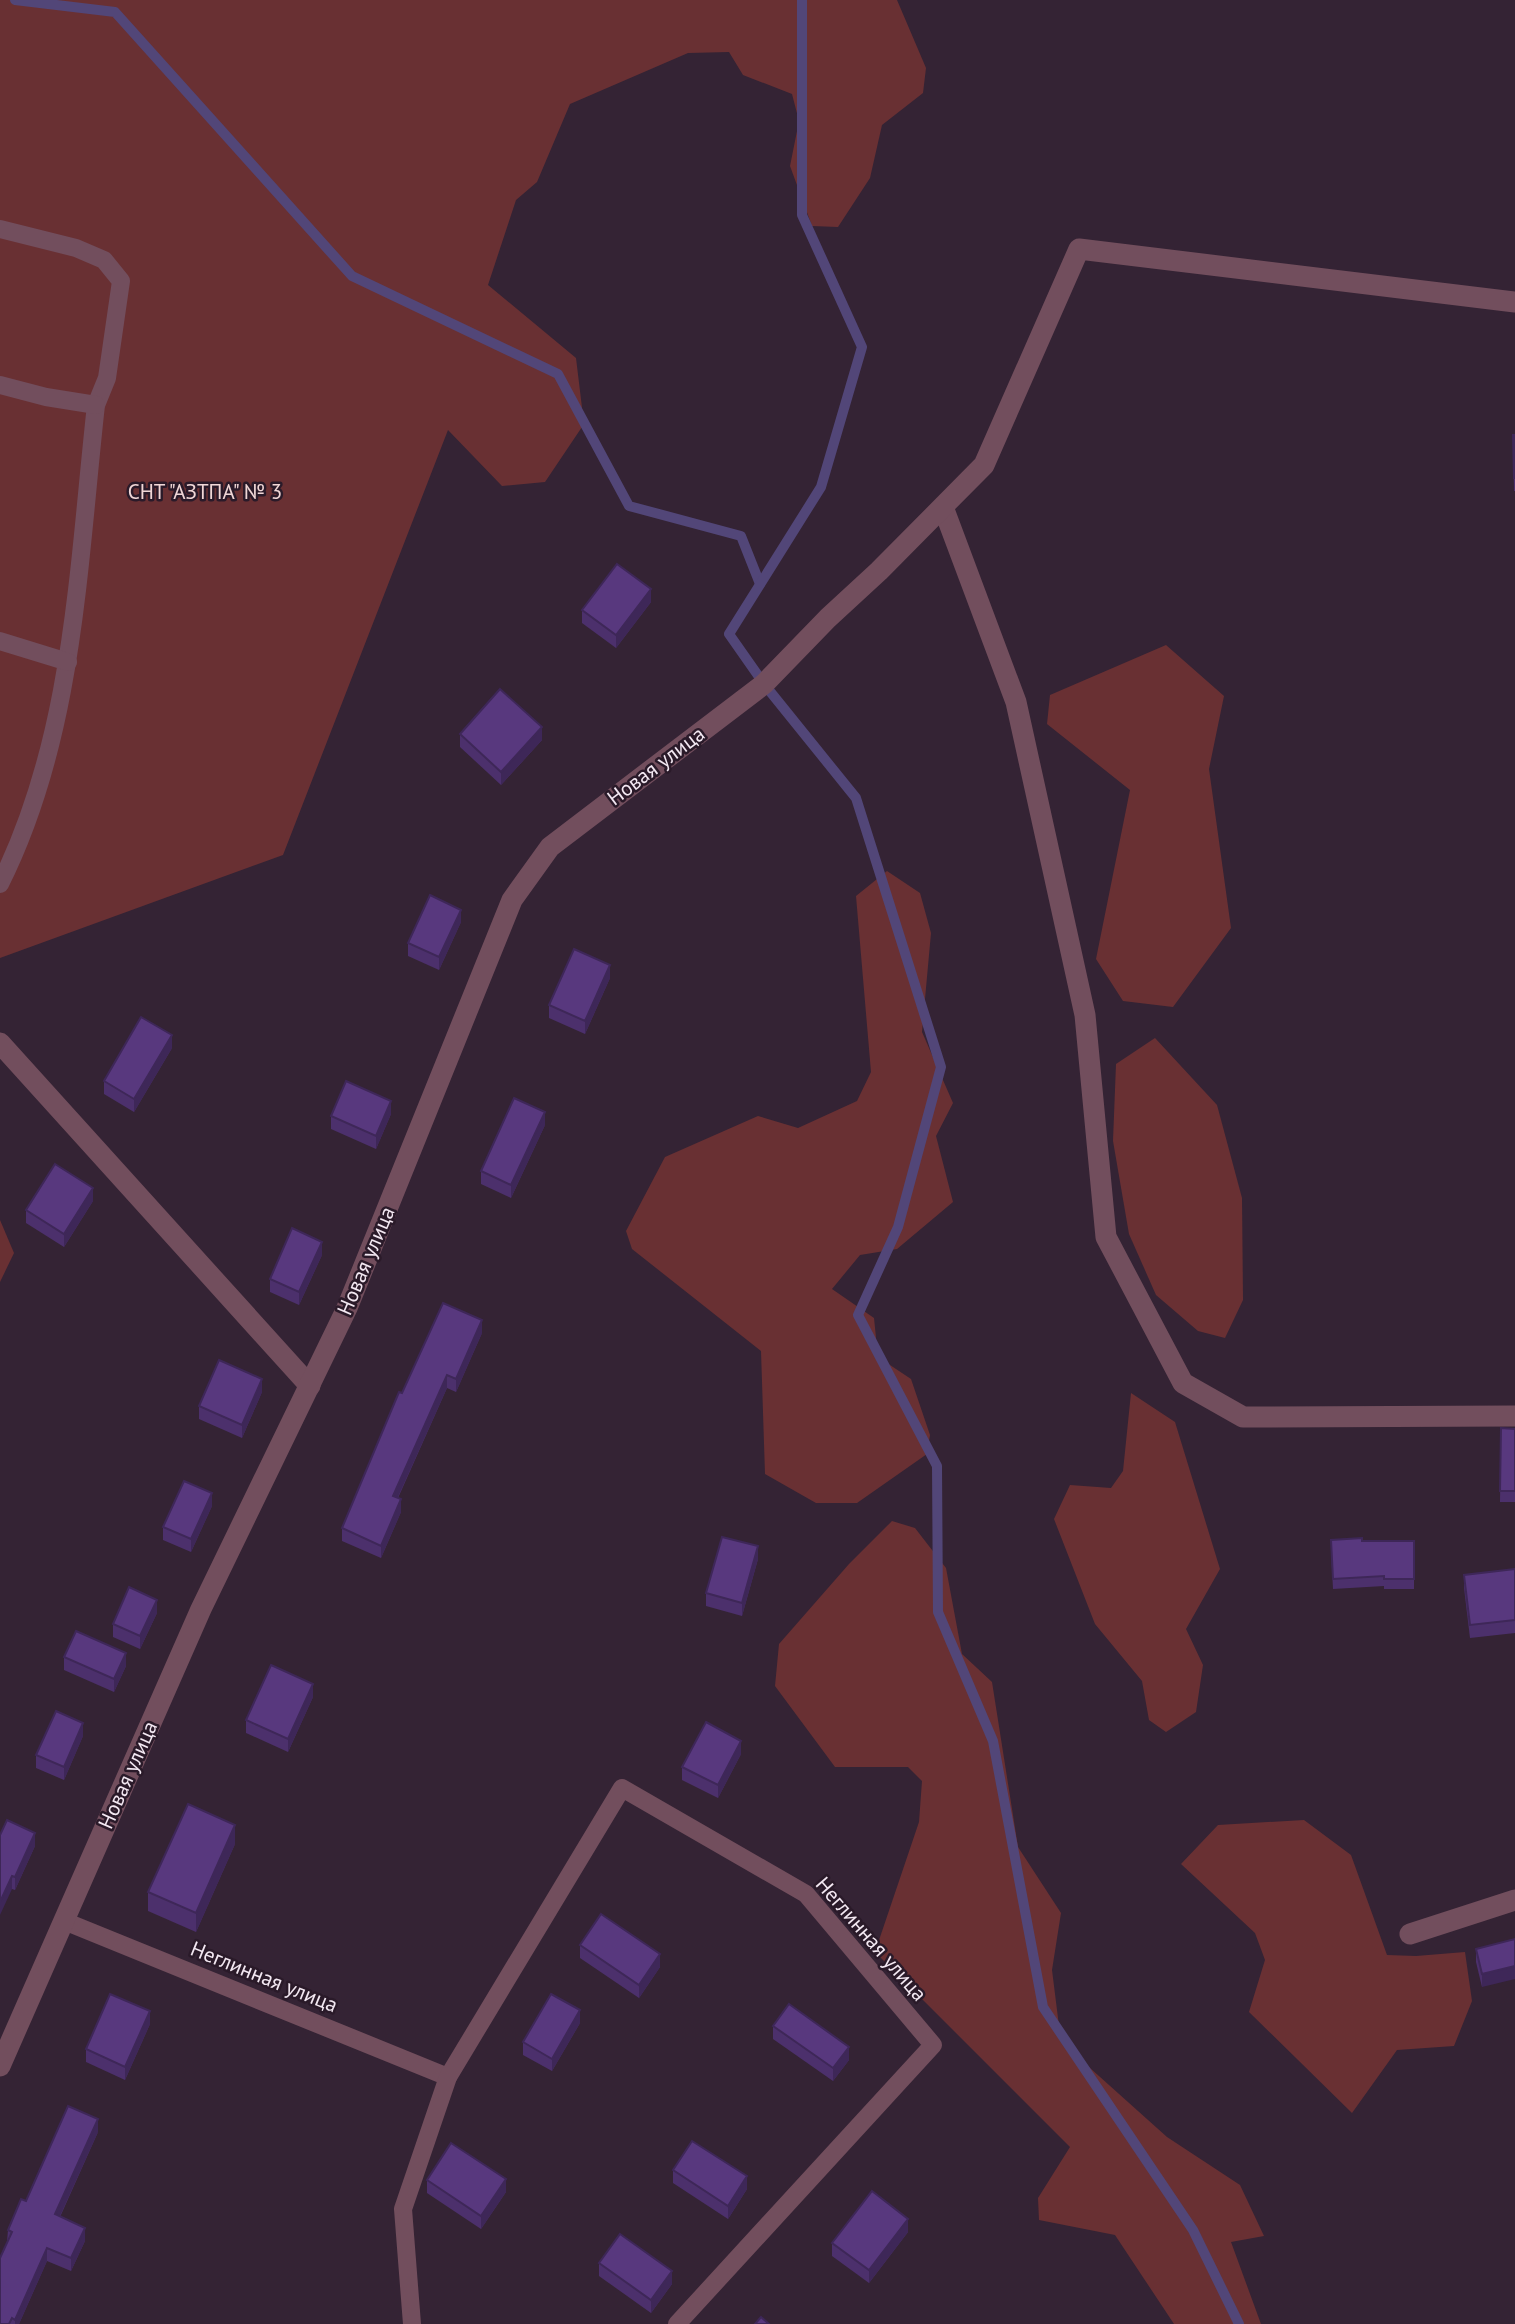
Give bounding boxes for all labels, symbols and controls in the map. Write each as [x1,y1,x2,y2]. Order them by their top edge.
park label: СНТ "АЗТПА" № 3 [128,478,282,505]
street label: Новая улица [602,720,710,811]
street label: Новая улица [331,1202,400,1319]
street label: Новая улица [92,1717,163,1833]
street label: Неглинная улица [810,1871,933,2006]
street label: Неглинная улица [187,1935,342,2018]

